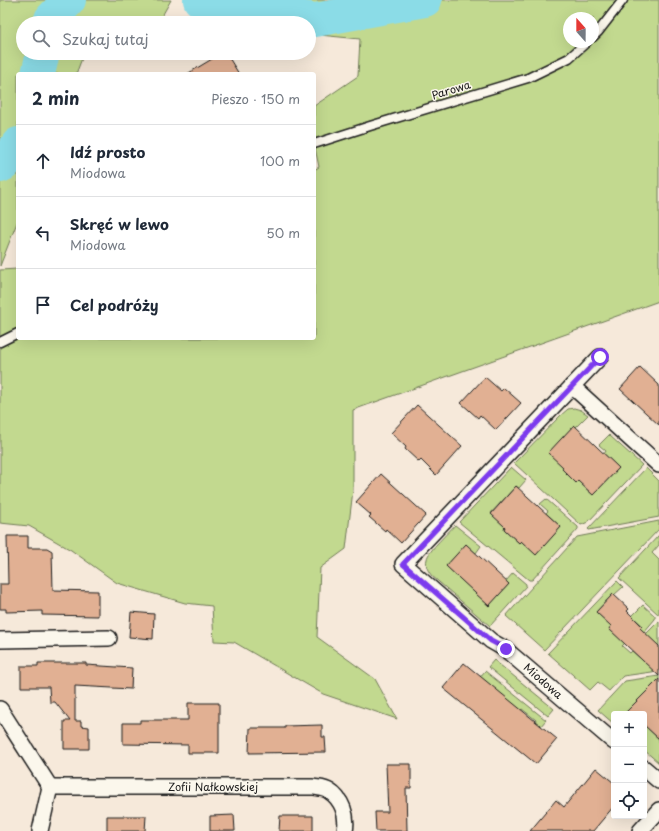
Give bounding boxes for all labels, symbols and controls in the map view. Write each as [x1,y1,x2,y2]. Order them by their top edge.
north arrow [563,12,599,48]
search box [16,16,316,60]
icon: search [30,27,52,49]
text: Szukaj tutaj [62,27,149,50]
street label: Parowa [429,76,473,103]
text: 2 min [32,85,79,111]
text: Pieszo · 150 m [211,89,300,108]
text: Idź prosto [70,140,145,163]
icon: ahead [32,150,54,172]
text: 100 m [260,151,300,170]
text: Miodowa [70,163,125,182]
text: Skręć w lewo [70,212,169,235]
icon: left [32,222,54,244]
text: 50 m [266,223,300,242]
text: Miodowa [70,235,125,254]
text: Cel podróży [70,293,158,316]
icon: arrive [32,294,54,316]
route start [591,348,609,366]
route end [497,640,515,658]
street label: Miodowa [520,659,567,703]
map controls [611,711,647,819]
button: + [611,711,647,747]
button: − [611,747,647,783]
street label: Zofii Nałkowskiej [168,778,258,795]
button: locate [611,783,647,819]

